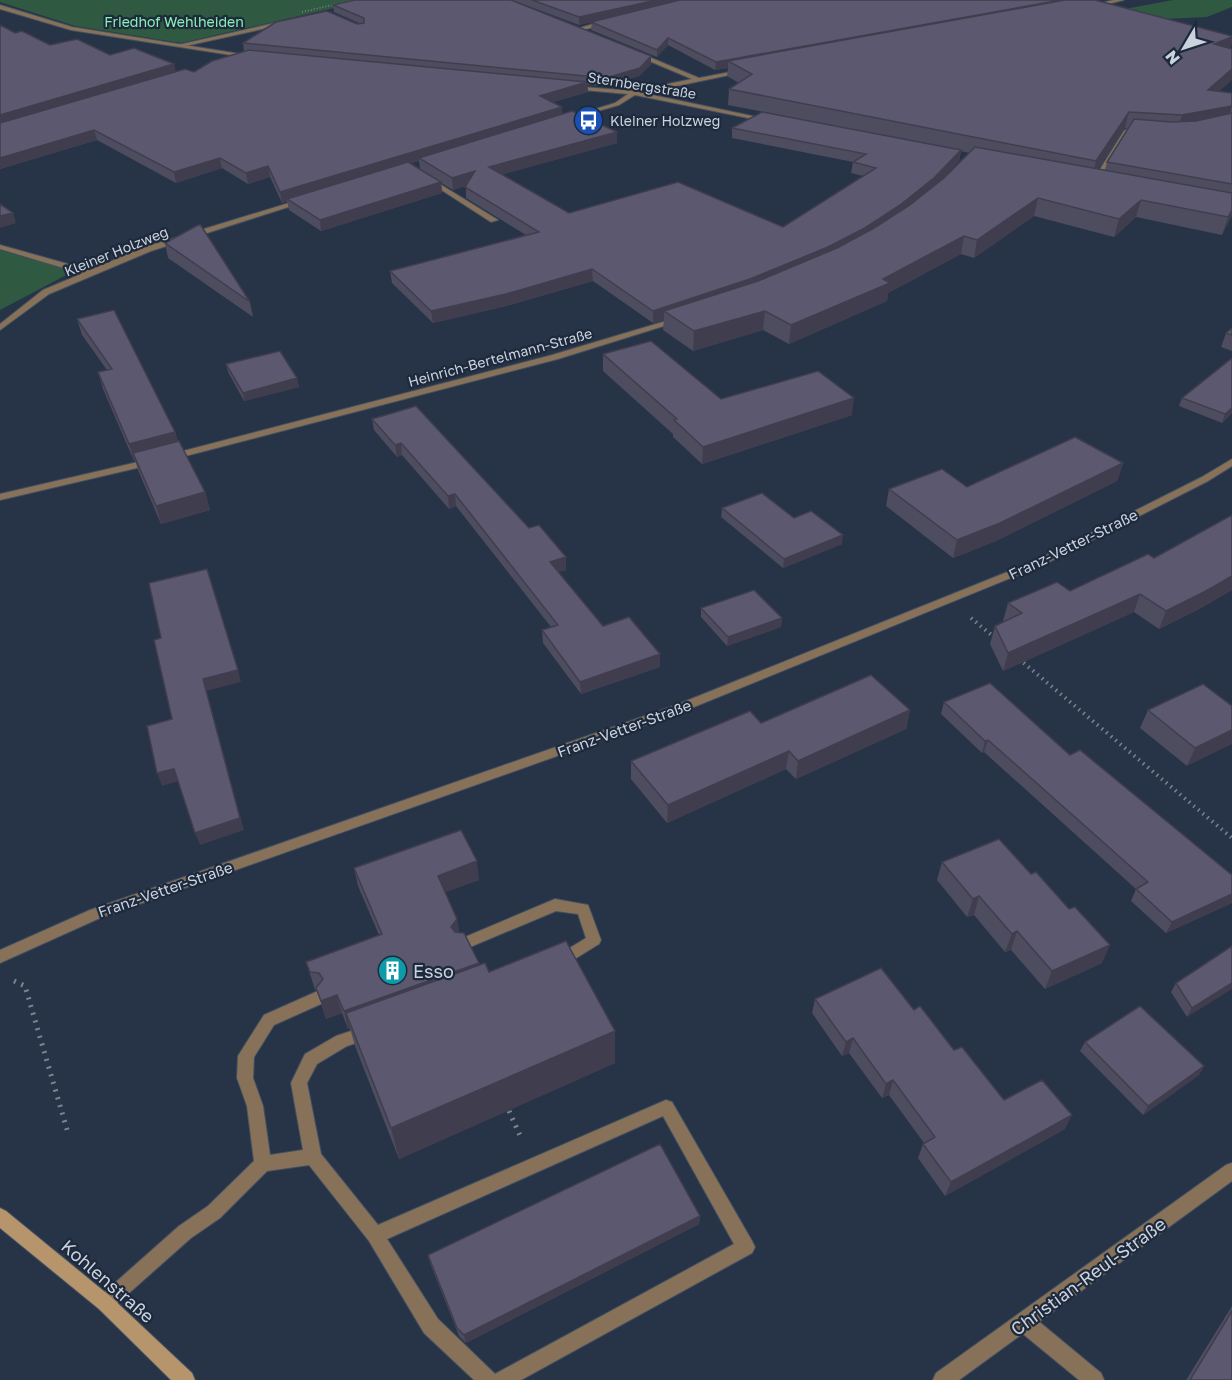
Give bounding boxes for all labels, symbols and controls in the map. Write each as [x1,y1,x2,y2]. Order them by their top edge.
park label: Friedhof Wehlheiden [104,13,244,30]
north arrow [1154,18,1214,78]
text: N [1161,46,1184,68]
street label: Sternbergstraße [587,68,697,102]
bus stop icon: Kleiner Holzweg [573,104,605,136]
place label: Kleiner Holzweg [610,112,720,129]
street label: Kleiner Holzweg [62,222,170,280]
street label: Heinrich-Bertelmann-Straße [406,324,594,390]
street label: Franz-Vetter-Straße [1006,505,1141,583]
street label: Franz-Vetter-Straße [555,695,694,761]
street label: Franz-Vetter-Straße [95,857,235,921]
building icon: Esso [376,955,408,987]
place label: Esso [413,960,454,982]
street label: Christian-Reul-Straße [1006,1212,1170,1340]
street label: Kohlenstraße [57,1235,159,1327]

